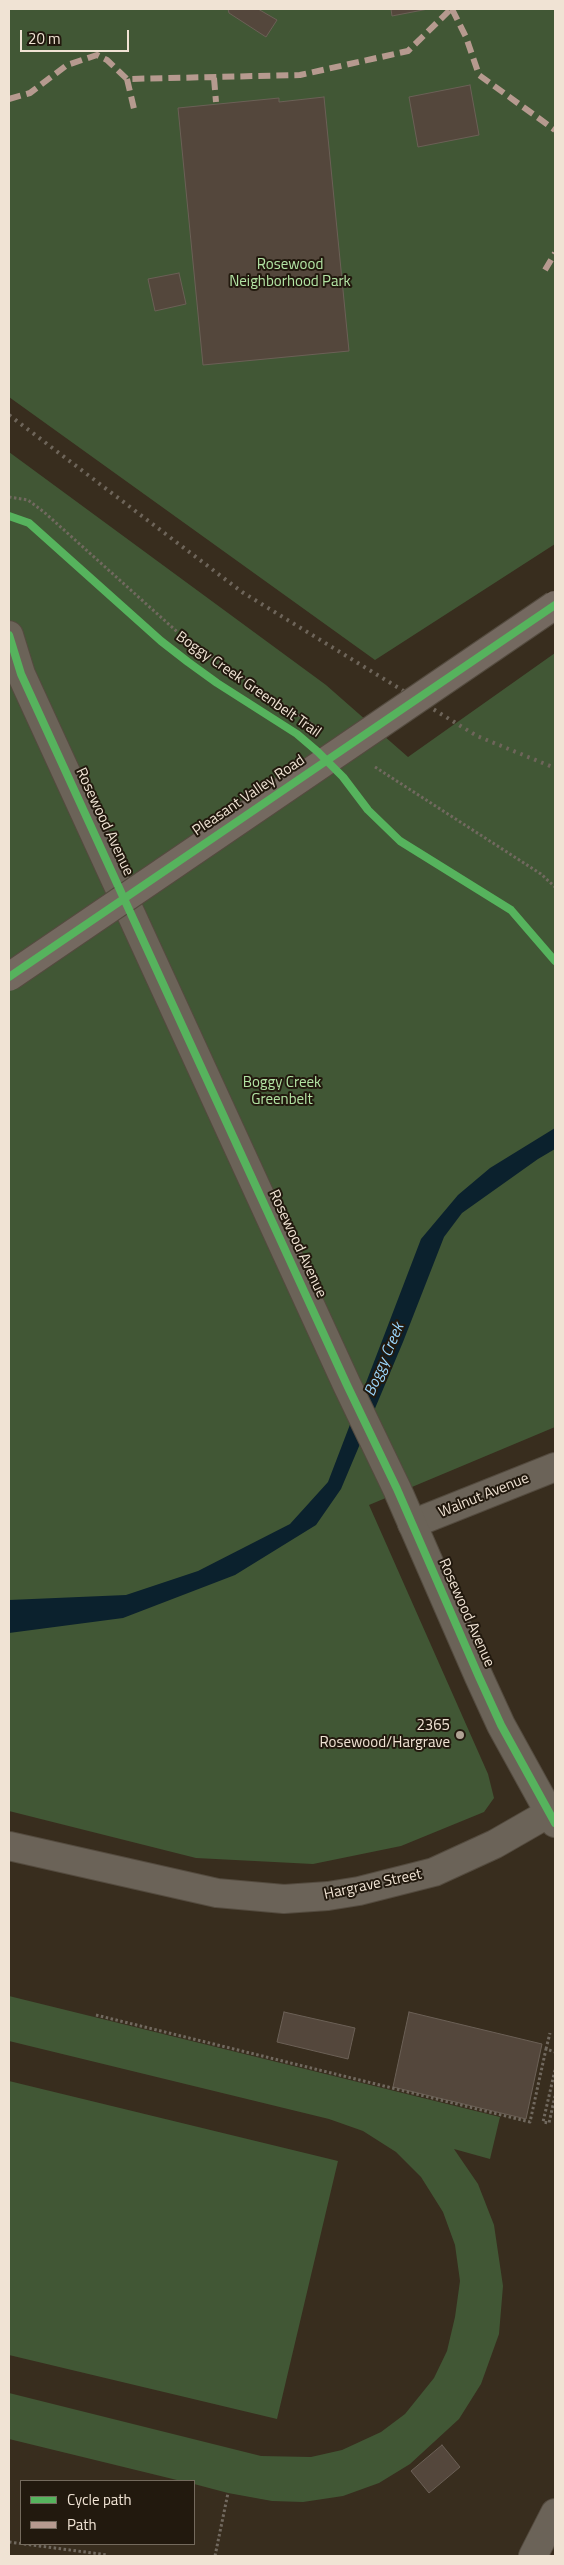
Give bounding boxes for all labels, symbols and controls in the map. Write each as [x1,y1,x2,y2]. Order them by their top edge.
scale bar [22,20,131,52]
text: 20 m [28,27,61,50]
park label: Rosewood Neighborhood Park [229,256,351,291]
street label: Boggy Creek Greenbelt Trail [172,628,324,742]
street label: Pleasant Valley Road [189,752,309,840]
street label: Rosewood Avenue [71,765,137,879]
park label: Boggy Creek Greenbelt [243,1074,321,1109]
street label: Rosewood Avenue [264,1187,330,1301]
water label: Boggy Creek [361,1320,409,1400]
street label: Walnut Avenue [436,1470,532,1522]
street label: Rosewood Avenue [434,1556,498,1670]
place label: 2365 Rosewood/Hargrave [319,1717,450,1752]
marker: 2365 Rosewood/Hargrave [454,1729,466,1741]
street label: Hargrave Street [322,1866,424,1904]
legend [20,2480,195,2545]
text: Cycle path [67,2488,132,2511]
text: Path [67,2513,97,2536]

